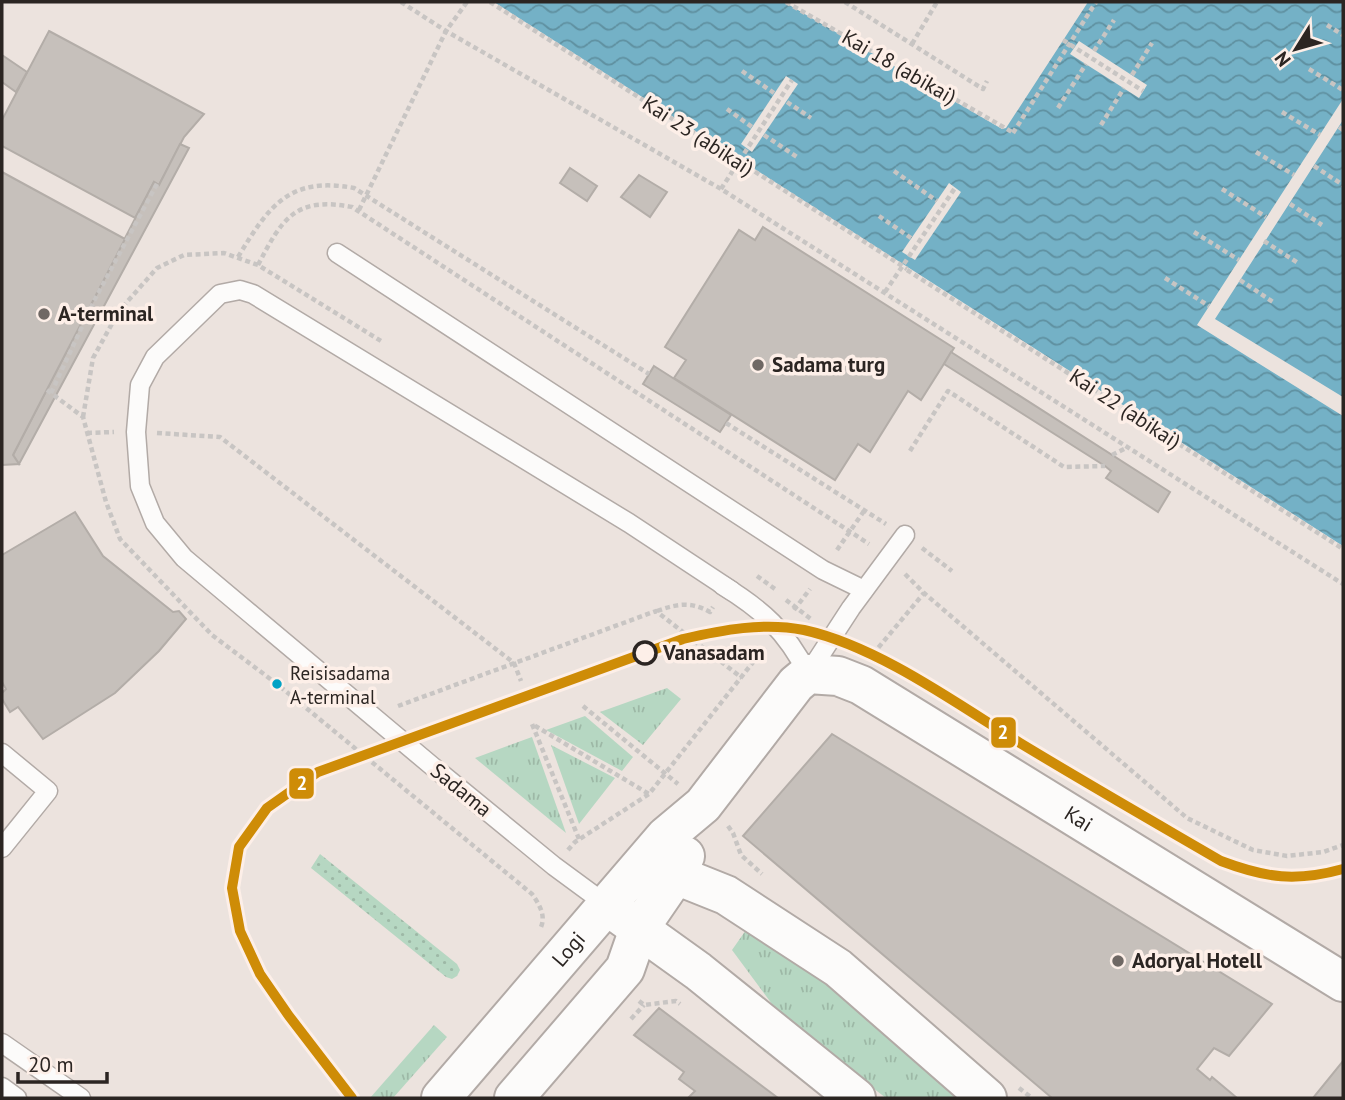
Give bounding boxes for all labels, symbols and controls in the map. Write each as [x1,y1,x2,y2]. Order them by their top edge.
north arrow [1261,14,1331,84]
street label: Kai 18 (abikai) [837,23,961,110]
text: N [1269,47,1296,71]
street label: Kai 23 (abikai) [637,90,759,182]
place label: A-terminal [58,300,154,327]
marker: A-terminal [36,306,52,322]
place label: Sadama turg [772,351,885,378]
marker: Sadama turg [750,357,766,373]
street label: Kai 22 (abikai) [1064,363,1186,455]
place label: Vanasadam [662,639,765,666]
marker: Vanasadam [633,641,657,665]
place label: Reisisadama A-terminal [290,661,390,709]
marker: Reisisadama A-terminal [270,677,284,691]
line badge: 2 [990,716,1017,749]
text: 2 [998,720,1008,744]
street label: Sadama [425,757,497,822]
line badge: 2 [288,767,315,800]
text: 2 [297,771,307,795]
street label: Kai [1060,800,1098,837]
street label: Logi [546,926,591,972]
place label: Adoryal Hotell [1132,947,1263,974]
marker: Adoryal Hotell [1110,953,1126,969]
scale bar [18,1040,107,1084]
text: 20 m [28,1051,74,1078]

